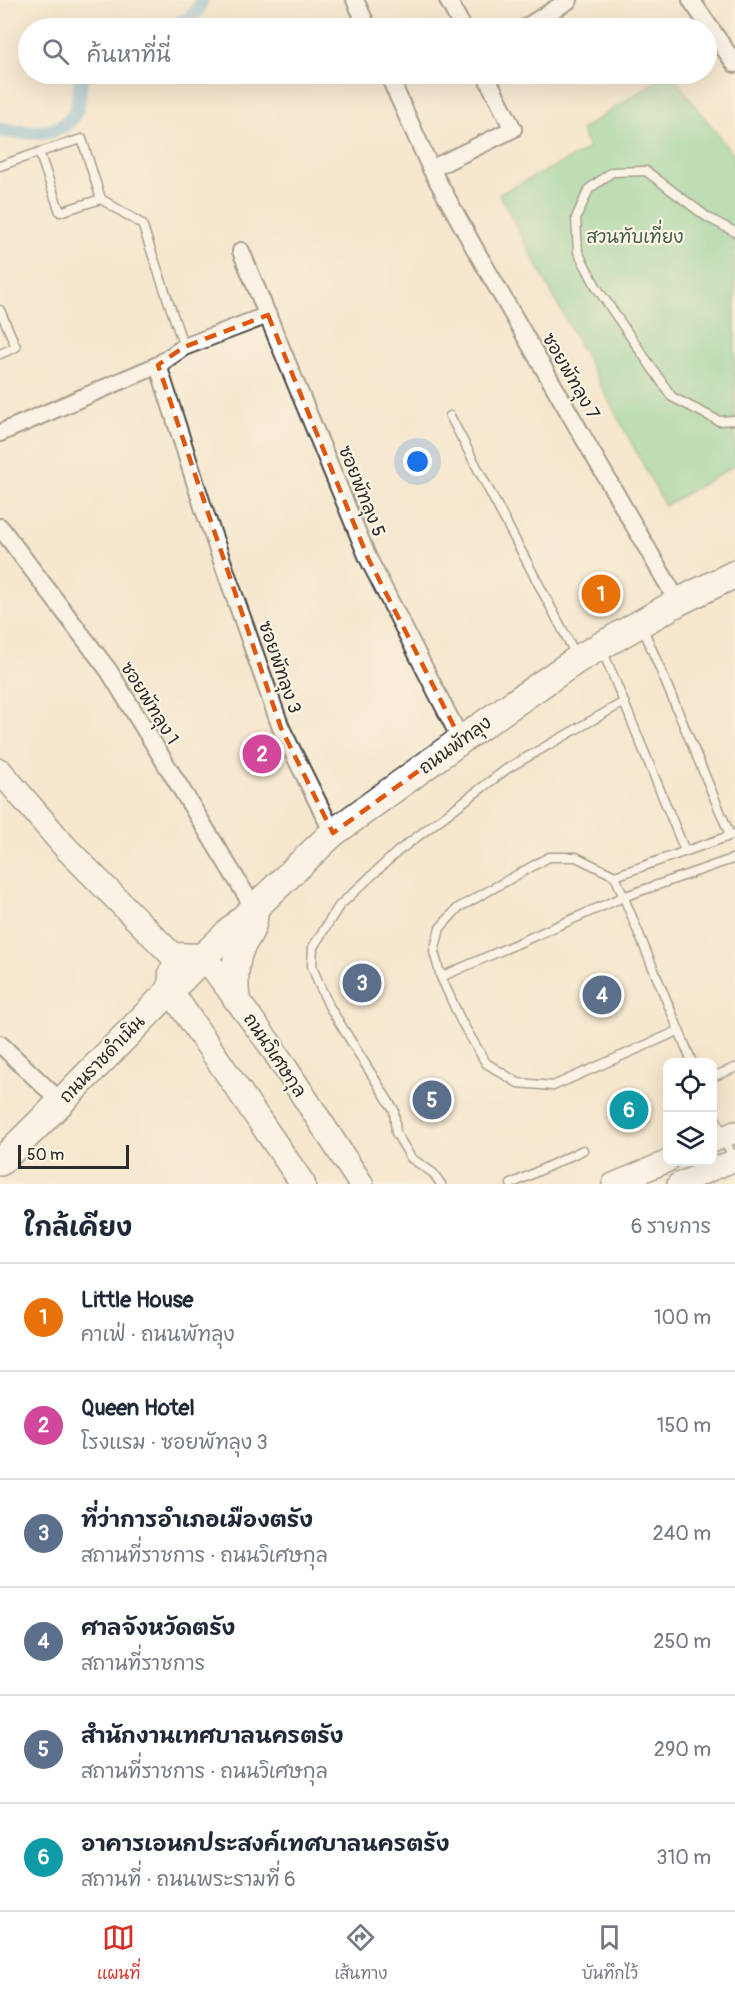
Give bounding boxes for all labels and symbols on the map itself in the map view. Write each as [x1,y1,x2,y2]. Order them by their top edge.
park label: สวนทับเที่ยง [586,219,684,249]
street label: ซอยพัทลุง 7 [535,329,605,425]
street label: ซอยพัทลุง 5 [331,442,390,541]
your location [403,447,432,476]
pin: 1 [582,572,620,616]
street label: ซอยพัทลุง 3 [251,618,306,717]
street label: ซอยพัทลุง 1 [113,658,184,750]
street label: ถนนพัทลุง [414,711,497,781]
pin: 2 [242,732,282,777]
pin: 3 [342,960,382,1006]
pin: 4 [582,972,622,1018]
street label: ถนนวิเศษกุล [236,1009,311,1103]
street label: ถนนราชดำเนิน [54,1010,150,1108]
pin: 5 [412,1078,452,1122]
pin: 6 [610,1088,648,1132]
scale bar [18,1142,129,1170]

